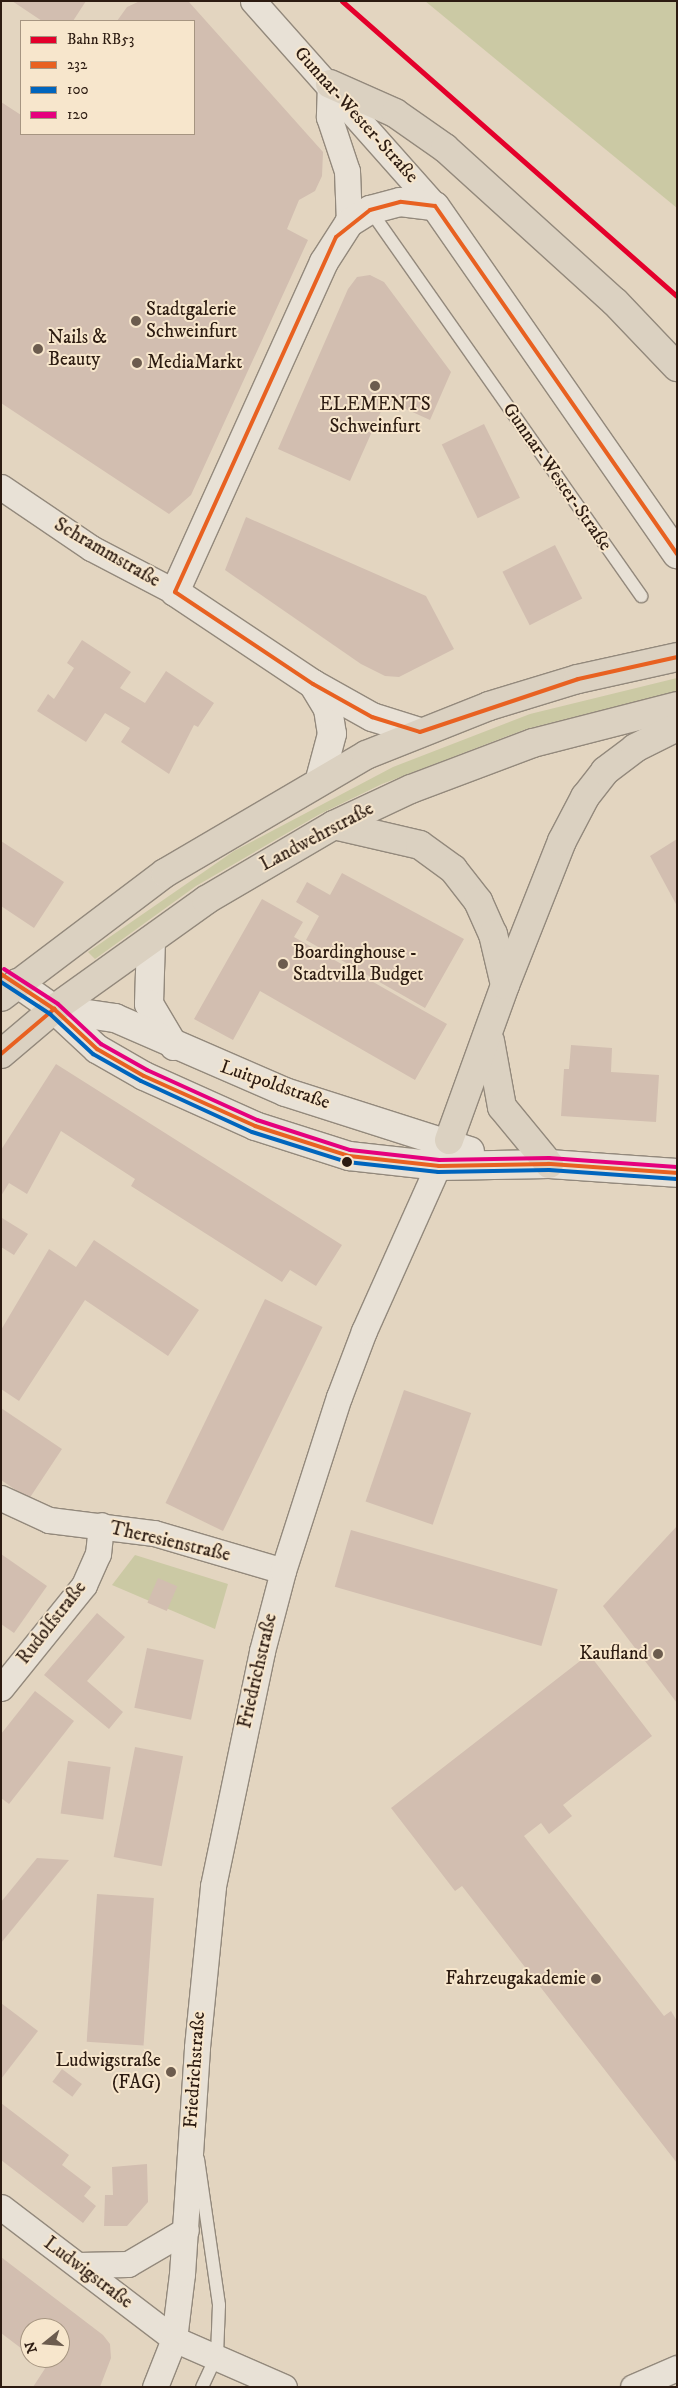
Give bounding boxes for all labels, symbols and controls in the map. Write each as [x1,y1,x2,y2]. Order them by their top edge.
legend [20,20,195,135]
text: Bahn RB53 [67,30,134,49]
street label: Gunnar-Wester-Straße [289,42,423,188]
text: 232 [67,55,87,74]
text: 100 [67,80,89,99]
text: 120 [67,105,88,124]
place label: Stadtgalerie Schweinfurt [146,299,237,343]
marker: Stadtgalerie Schweinfurt [130,315,142,327]
place label: Nails & Beauty [48,327,107,371]
marker: Nails & Beauty [32,343,44,355]
place label: MediaMarkt [147,352,242,374]
marker: MediaMarkt [131,357,143,369]
marker: ELEMENTS Schweinfurt [369,380,381,392]
place label: ELEMENTS Schweinfurt [319,394,431,438]
street label: Gunnar-Wester-Straße [497,399,617,555]
street label: Schrammstraße [50,513,164,593]
street label: Landwehrstraße [256,798,378,876]
place label: Boardinghouse - Stadtvilla Budget [293,942,423,986]
marker: Boardinghouse - Stadtvilla Budget [277,958,289,970]
street label: Luitpoldstraße [217,1056,333,1114]
unlabelled marker [342,1157,352,1167]
street label: Theresienstraße [107,1517,233,1567]
street label: Rudolfstraße [12,1577,92,1669]
street label: Friedrichstraße [234,1611,282,1731]
place label: Kaufland [579,1643,648,1665]
marker: Kaufland [652,1648,664,1660]
place label: Fahrzeugakademie [445,1968,586,1990]
marker: Fahrzeugakademie [590,1973,602,1985]
street label: Friedrichstraße [180,2011,210,2129]
place label: Ludwigstraße (FAG) [56,2050,161,2094]
marker: Ludwigstraße (FAG) [165,2066,177,2078]
street label: Ludwigstraße [39,2232,137,2314]
north arrow [20,2318,70,2368]
text: N [21,2339,42,2355]

